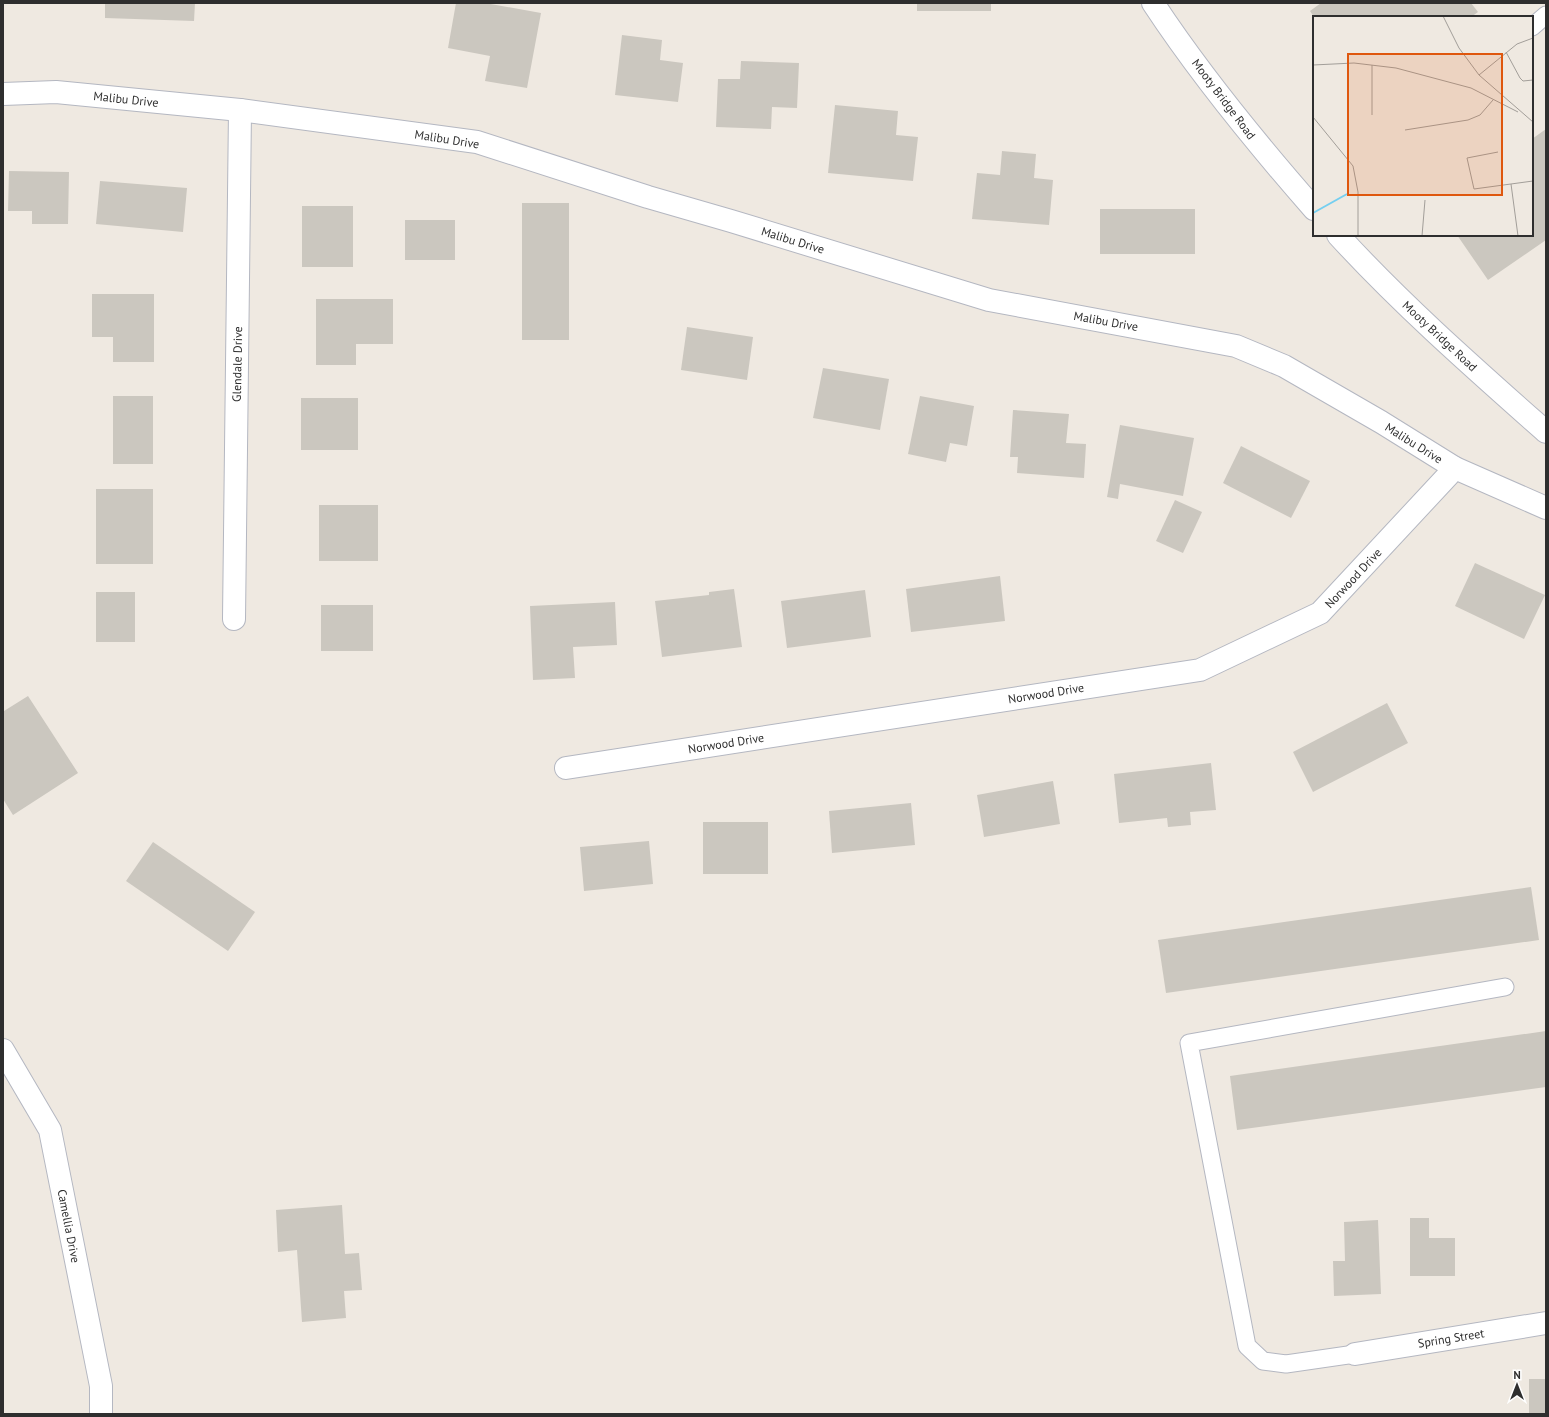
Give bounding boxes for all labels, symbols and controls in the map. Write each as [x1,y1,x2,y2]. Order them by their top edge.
inset map [1313,16,1533,236]
street label: Mooty Bridge Road [1189,56,1259,142]
street label: Malibu Drive [93,88,159,110]
street label: Malibu Drive [414,126,480,152]
street label: Malibu Drive [760,223,826,257]
street label: Mooty Bridge Road [1400,298,1480,374]
street label: Malibu Drive [1073,308,1139,334]
street label: Glendale Drive [229,326,245,402]
street label: Malibu Drive [1382,419,1446,467]
street label: Norwood Drive [1321,545,1385,611]
street label: Norwood Drive [1007,680,1085,706]
street label: Norwood Drive [687,730,765,756]
street label: Camellia Drive [55,1188,83,1264]
street label: Spring Street [1417,1325,1485,1351]
north arrow [1497,1365,1537,1405]
text: N [1513,1368,1521,1382]

